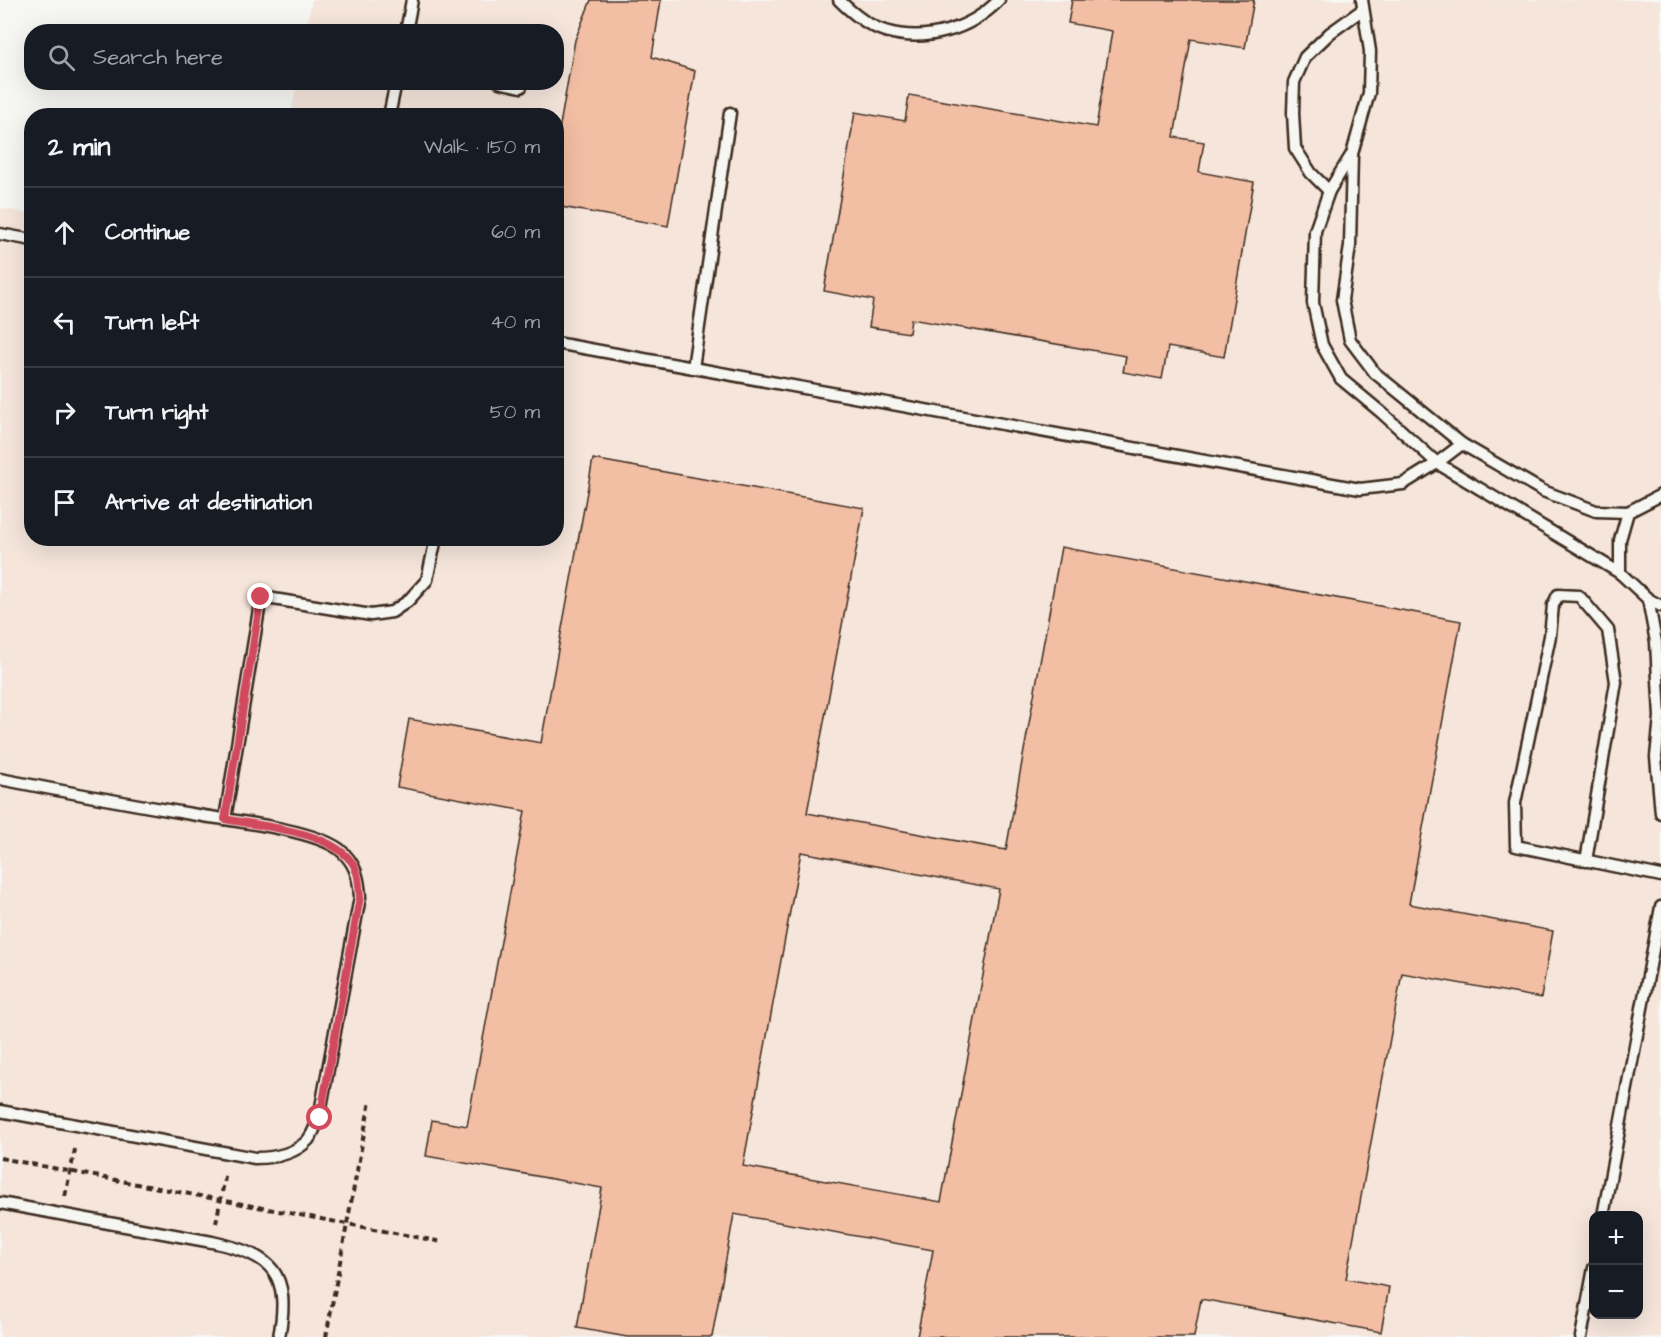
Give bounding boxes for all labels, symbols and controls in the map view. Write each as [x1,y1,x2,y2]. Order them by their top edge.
search box [24,24,564,90]
icon: search [45,41,78,74]
text: Search here [93,42,223,73]
text: 2 min [48,129,110,165]
text: Walk · 150 m [424,133,540,161]
icon: ahead [48,216,81,249]
text: Continue [105,217,190,248]
text: 60 m [491,218,540,246]
icon: left [48,306,81,339]
text: Turn left [105,307,199,338]
text: 40 m [490,308,540,336]
icon: right [48,396,81,429]
text: Turn right [105,397,208,428]
text: 50 m [490,398,540,426]
icon: arrive [48,486,81,519]
text: Arrive at destination [105,487,312,518]
route end [247,583,273,609]
route start [306,1104,332,1130]
map controls [1589,1211,1643,1319]
button: + [1589,1211,1643,1265]
button: − [1589,1265,1643,1319]

